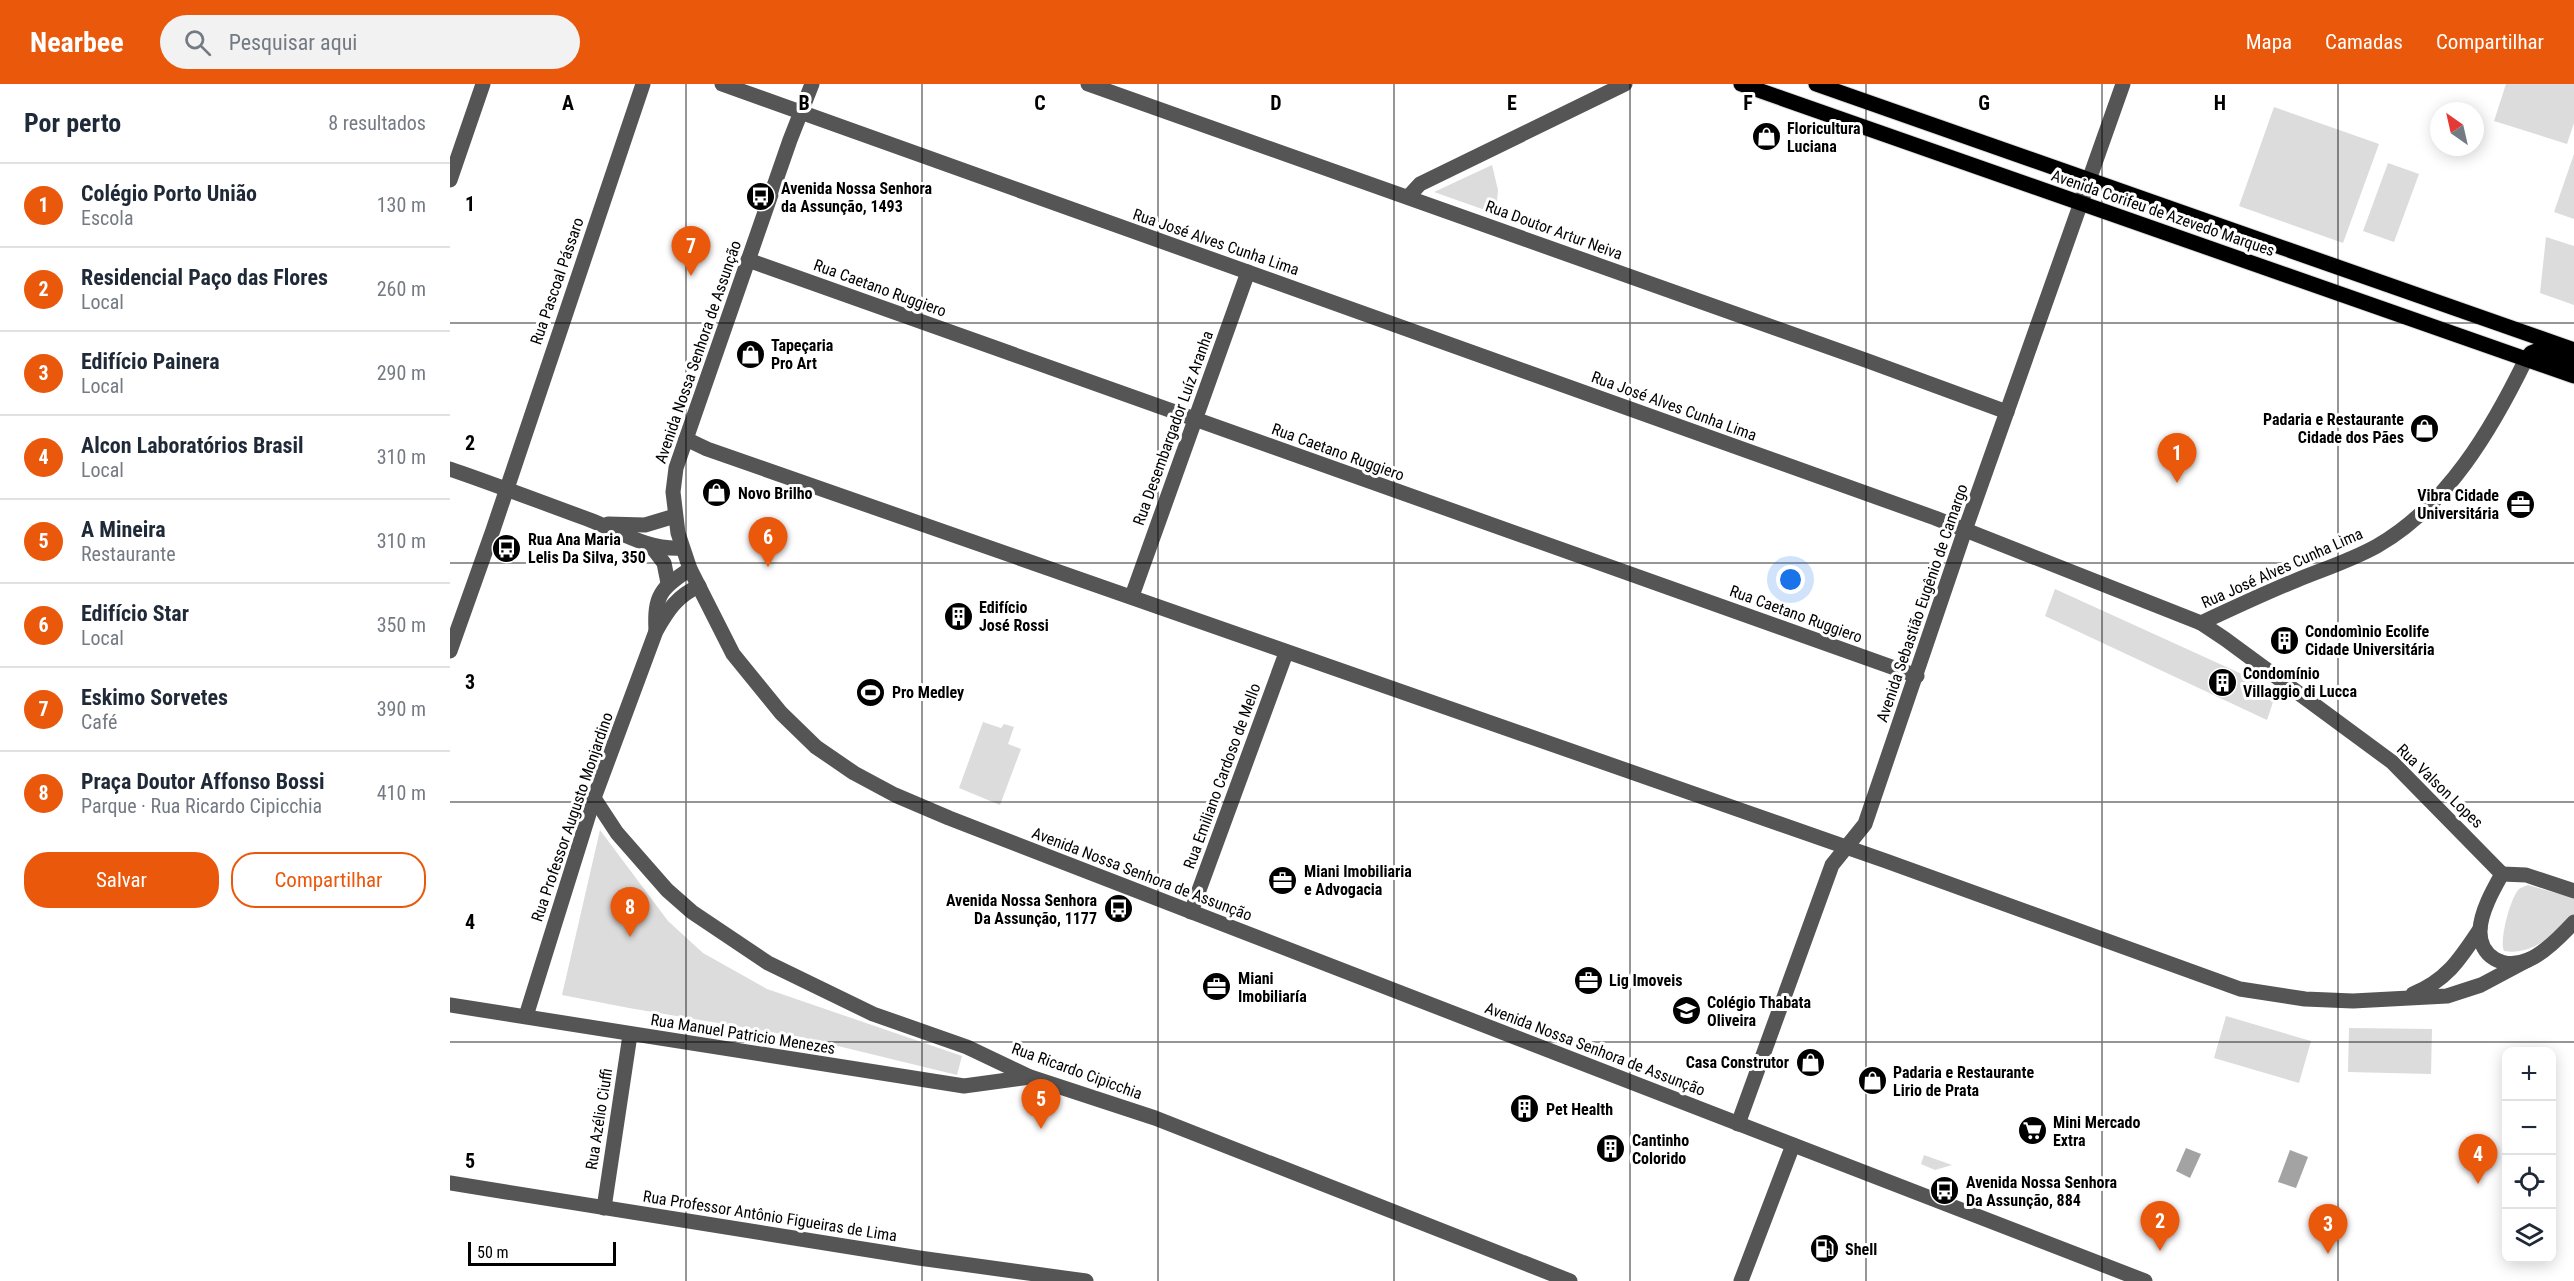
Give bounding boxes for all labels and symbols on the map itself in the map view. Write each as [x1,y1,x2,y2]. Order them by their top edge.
text: A [562,91,574,115]
text: B [798,91,810,115]
text: C [1034,91,1046,115]
text: D [1270,91,1282,115]
text: E [1507,91,1517,115]
text: F [1743,91,1753,115]
text: G [1978,91,1990,115]
text: H [2214,91,2226,115]
north arrow [2430,102,2484,156]
place label: Floricultura Luciana [1787,119,1861,156]
shop icon: Floricultura Luciana [1750,121,1782,153]
street label: Avenida Corifeu de Azevedo Marques [2049,166,2277,260]
place label: Avenida Nossa Senhora da Assunção, 1493 [781,179,933,216]
bus stop icon: Avenida Nossa Senhora da Assunção, 1493 [744,181,776,213]
text: 1 [465,192,475,216]
street label: Rua Doutor Artur Neiva [1483,196,1625,264]
street label: Rua José Alves Cunha Lima [1130,205,1302,279]
street label: Rua Pascoal Pássaro [526,215,588,347]
pin: 7 [672,226,710,276]
street label: Avenida Nossa Senhora de Assunção [651,238,745,466]
street label: Rua Caetano Ruggiero [811,255,949,321]
street label: Rua Desembargador Luíz Aranha [1129,328,1217,528]
place label: Tapeçaria Pro Art [771,336,834,373]
shop icon: Tapeçaria Pro Art [734,338,766,370]
street label: Rua José Alves Cunha Lima [1589,367,1759,445]
place label: Padaria e Restaurante Cidade dos Pães [2263,410,2404,447]
shop icon: Padaria e Restaurante Cidade dos Pães [2409,412,2441,444]
street label: Rua Caetano Ruggiero [1269,419,1407,485]
text: 2 [465,431,475,455]
pin: 1 [2158,434,2196,483]
shop icon: Novo Brilho [701,477,733,509]
street label: Avenida Sebastião Eugênio de Camargo [1872,481,1972,725]
place label: Novo Brilho [738,484,813,503]
place label: Vibra Cidade Universitária [2417,486,2499,523]
office icon: Vibra Cidade Universitária [2504,488,2536,520]
pin: 6 [748,518,788,567]
street label: Rua José Alves Cunha Lima [2198,524,2366,612]
place label: Rua Ana Maria Lelis Da Silva, 350 [528,530,646,567]
bus stop icon: Rua Ana Maria Lelis Da Silva, 350 [491,532,523,564]
your location [1776,565,1805,594]
street label: Rua Caetano Ruggiero [1727,581,1865,647]
place label: Edifício José Rossi [979,598,1049,635]
building icon: Edifício José Rossi [942,600,974,632]
place label: Condomìnio Ecolife Cidade Universitária [2305,622,2435,659]
building icon: Condomìnio Ecolife Cidade Universitária [2268,624,2300,656]
place label: Condomínio Villaggio di Lucca [2243,664,2357,701]
building icon: Condomínio Villaggio di Lucca [2206,666,2238,698]
text: 3 [465,670,475,694]
sports icon: Pro Medley [855,676,887,708]
street label: Rua Emiliano Cardoso de Mello [1180,681,1264,871]
place label: Pro Medley [892,683,964,702]
street label: Rua Professor Augusto Monjardino [527,710,617,924]
street label: Rua Valson Lopes [2393,740,2487,832]
street label: Avenida Nossa Senhora de Assunção [1029,823,1255,925]
place label: Miani Imobiliaria e Advogacia [1304,862,1412,899]
office icon: Miani Imobiliaria e Advogacia [1267,864,1299,896]
pin: 8 [610,888,650,937]
place label: Avenida Nossa Senhora Da Assunção, 1177 [946,891,1097,928]
bus stop icon: Avenida Nossa Senhora Da Assunção, 1177 [1102,893,1134,925]
text: 4 [465,910,475,934]
office icon: Lig Imoveis [1572,964,1604,996]
place label: Miani Imobiliaría [1238,969,1307,1006]
office icon: Miani Imobiliaría [1201,971,1233,1003]
place label: Lig Imoveis [1609,971,1683,990]
place label: Colégio Thabata Oliveira [1707,993,1811,1030]
school or university icon: Colégio Thabata Oliveira [1670,995,1702,1027]
street label: Avenida Nossa Senhora de Assunção [1482,998,1708,1100]
street label: Rua Manuel Patricio Menezes [649,1010,837,1058]
street label: Rua Ricardo Cipicchia [1009,1039,1145,1103]
shop icon: Casa Construtor [1794,1046,1826,1078]
place label: Casa Construtor [1686,1053,1789,1072]
place label: Padaria e Restaurante Lirio de Prata [1893,1063,2034,1100]
shop icon: Padaria e Restaurante Lirio de Prata [1856,1065,1888,1097]
street label: Rua Azélio Ciuffi [582,1067,616,1171]
pin: 5 [1022,1080,1060,1129]
building icon: Pet Health [1509,1093,1541,1125]
place label: Pet Health [1546,1100,1613,1119]
place label: Mini Mercado Extra [2053,1113,2141,1150]
supermarket icon: Mini Mercado Extra [2016,1115,2048,1147]
place label: Cantinho Colorido [1632,1131,1689,1168]
building icon: Cantinho Colorido [1595,1133,1627,1165]
pin: 4 [2458,1134,2498,1184]
text: 5 [465,1149,475,1173]
place label: Avenida Nossa Senhora Da Assunção, 884 [1966,1173,2118,1210]
bus stop icon: Avenida Nossa Senhora Da Assunção, 884 [1929,1175,1961,1207]
street label: Rua Professor Antônio Figueiras de Lima [642,1187,898,1245]
pin: 2 [2140,1202,2180,1251]
pin: 3 [2308,1204,2348,1254]
fuel station icon: Shell [1808,1233,1840,1265]
scale bar [468,1239,616,1266]
place label: Shell [1845,1240,1877,1259]

